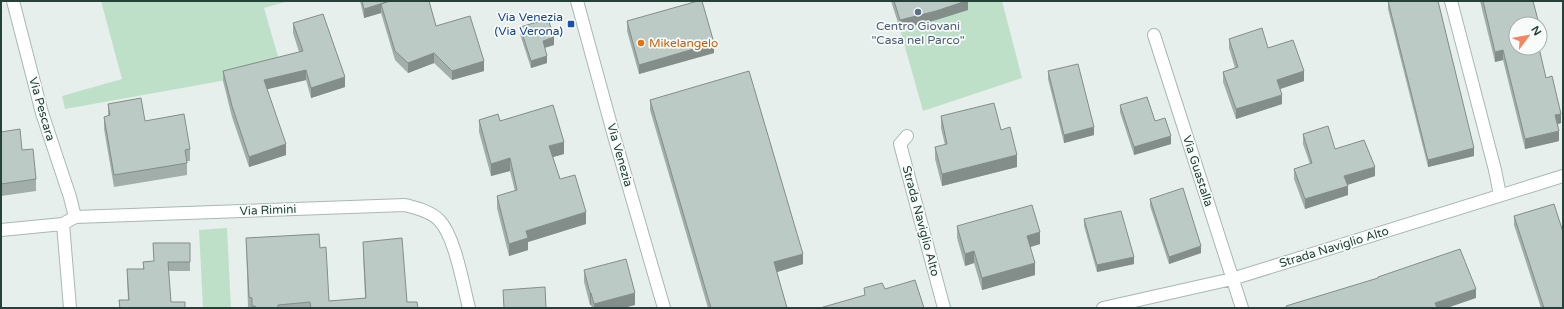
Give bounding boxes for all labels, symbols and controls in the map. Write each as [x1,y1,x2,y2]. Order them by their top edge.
marker: Centro Giovani "Casa nel Parco" [913,7,923,17]
place label: Via Venezia (Via Verona) [494,10,563,38]
north arrow [1508,16,1548,56]
marker: Via Venezia (Via Verona) [566,19,576,29]
place label: Centro Giovani "Casa nel Parco" [871,19,965,47]
text: N [1528,24,1544,38]
place label: Mikelangelo [649,36,718,50]
marker: Mikelangelo [636,38,646,48]
street label: Via Pescara [26,75,58,143]
street label: Via Venezia [604,122,636,188]
street label: Via Guastalla [1180,134,1216,208]
street label: Strada Naviglio Alto [900,164,942,278]
street label: Via Rimini [239,202,297,218]
street label: Strada Naviglio Alto [1278,224,1390,270]

